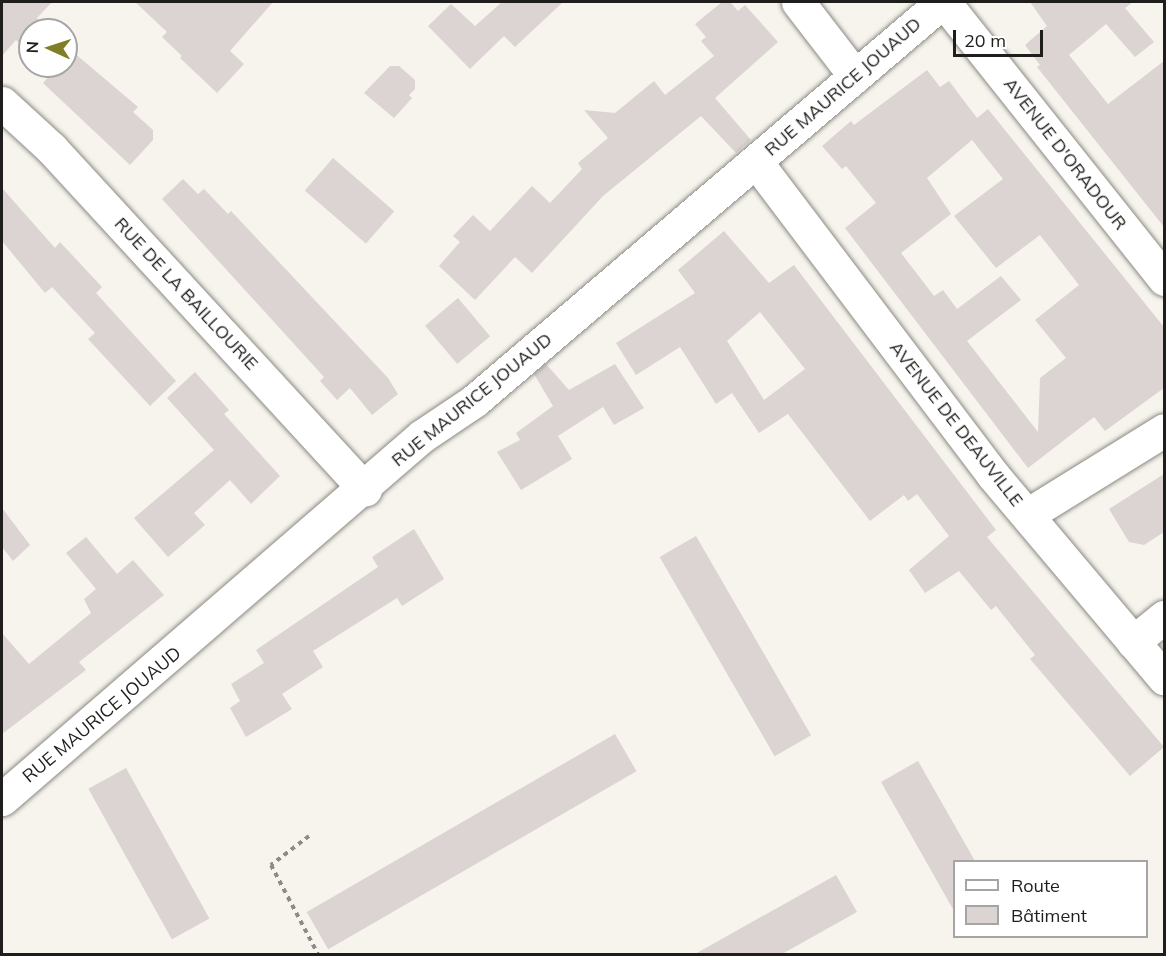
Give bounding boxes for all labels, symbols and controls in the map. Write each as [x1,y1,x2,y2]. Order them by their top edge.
street label: RUE MAURICE JOUAUD [760,13,926,161]
north arrow [18,18,78,78]
scale bar [956,18,1046,56]
text: 20 m [964,29,1006,52]
text: N [22,41,42,54]
street label: AVENUE D'ORADOUR [999,74,1131,234]
street label: RUE DE LA BAILLOURIE [110,213,262,375]
street label: RUE MAURICE JOUAUD [388,329,556,471]
street label: AVENUE DE DEAUVILLE [885,337,1027,511]
street label: RUE MAURICE JOUAUD [18,642,186,788]
legend [953,860,1148,938]
text: Route [1011,874,1060,897]
text: Bâtiment [1011,904,1087,927]

